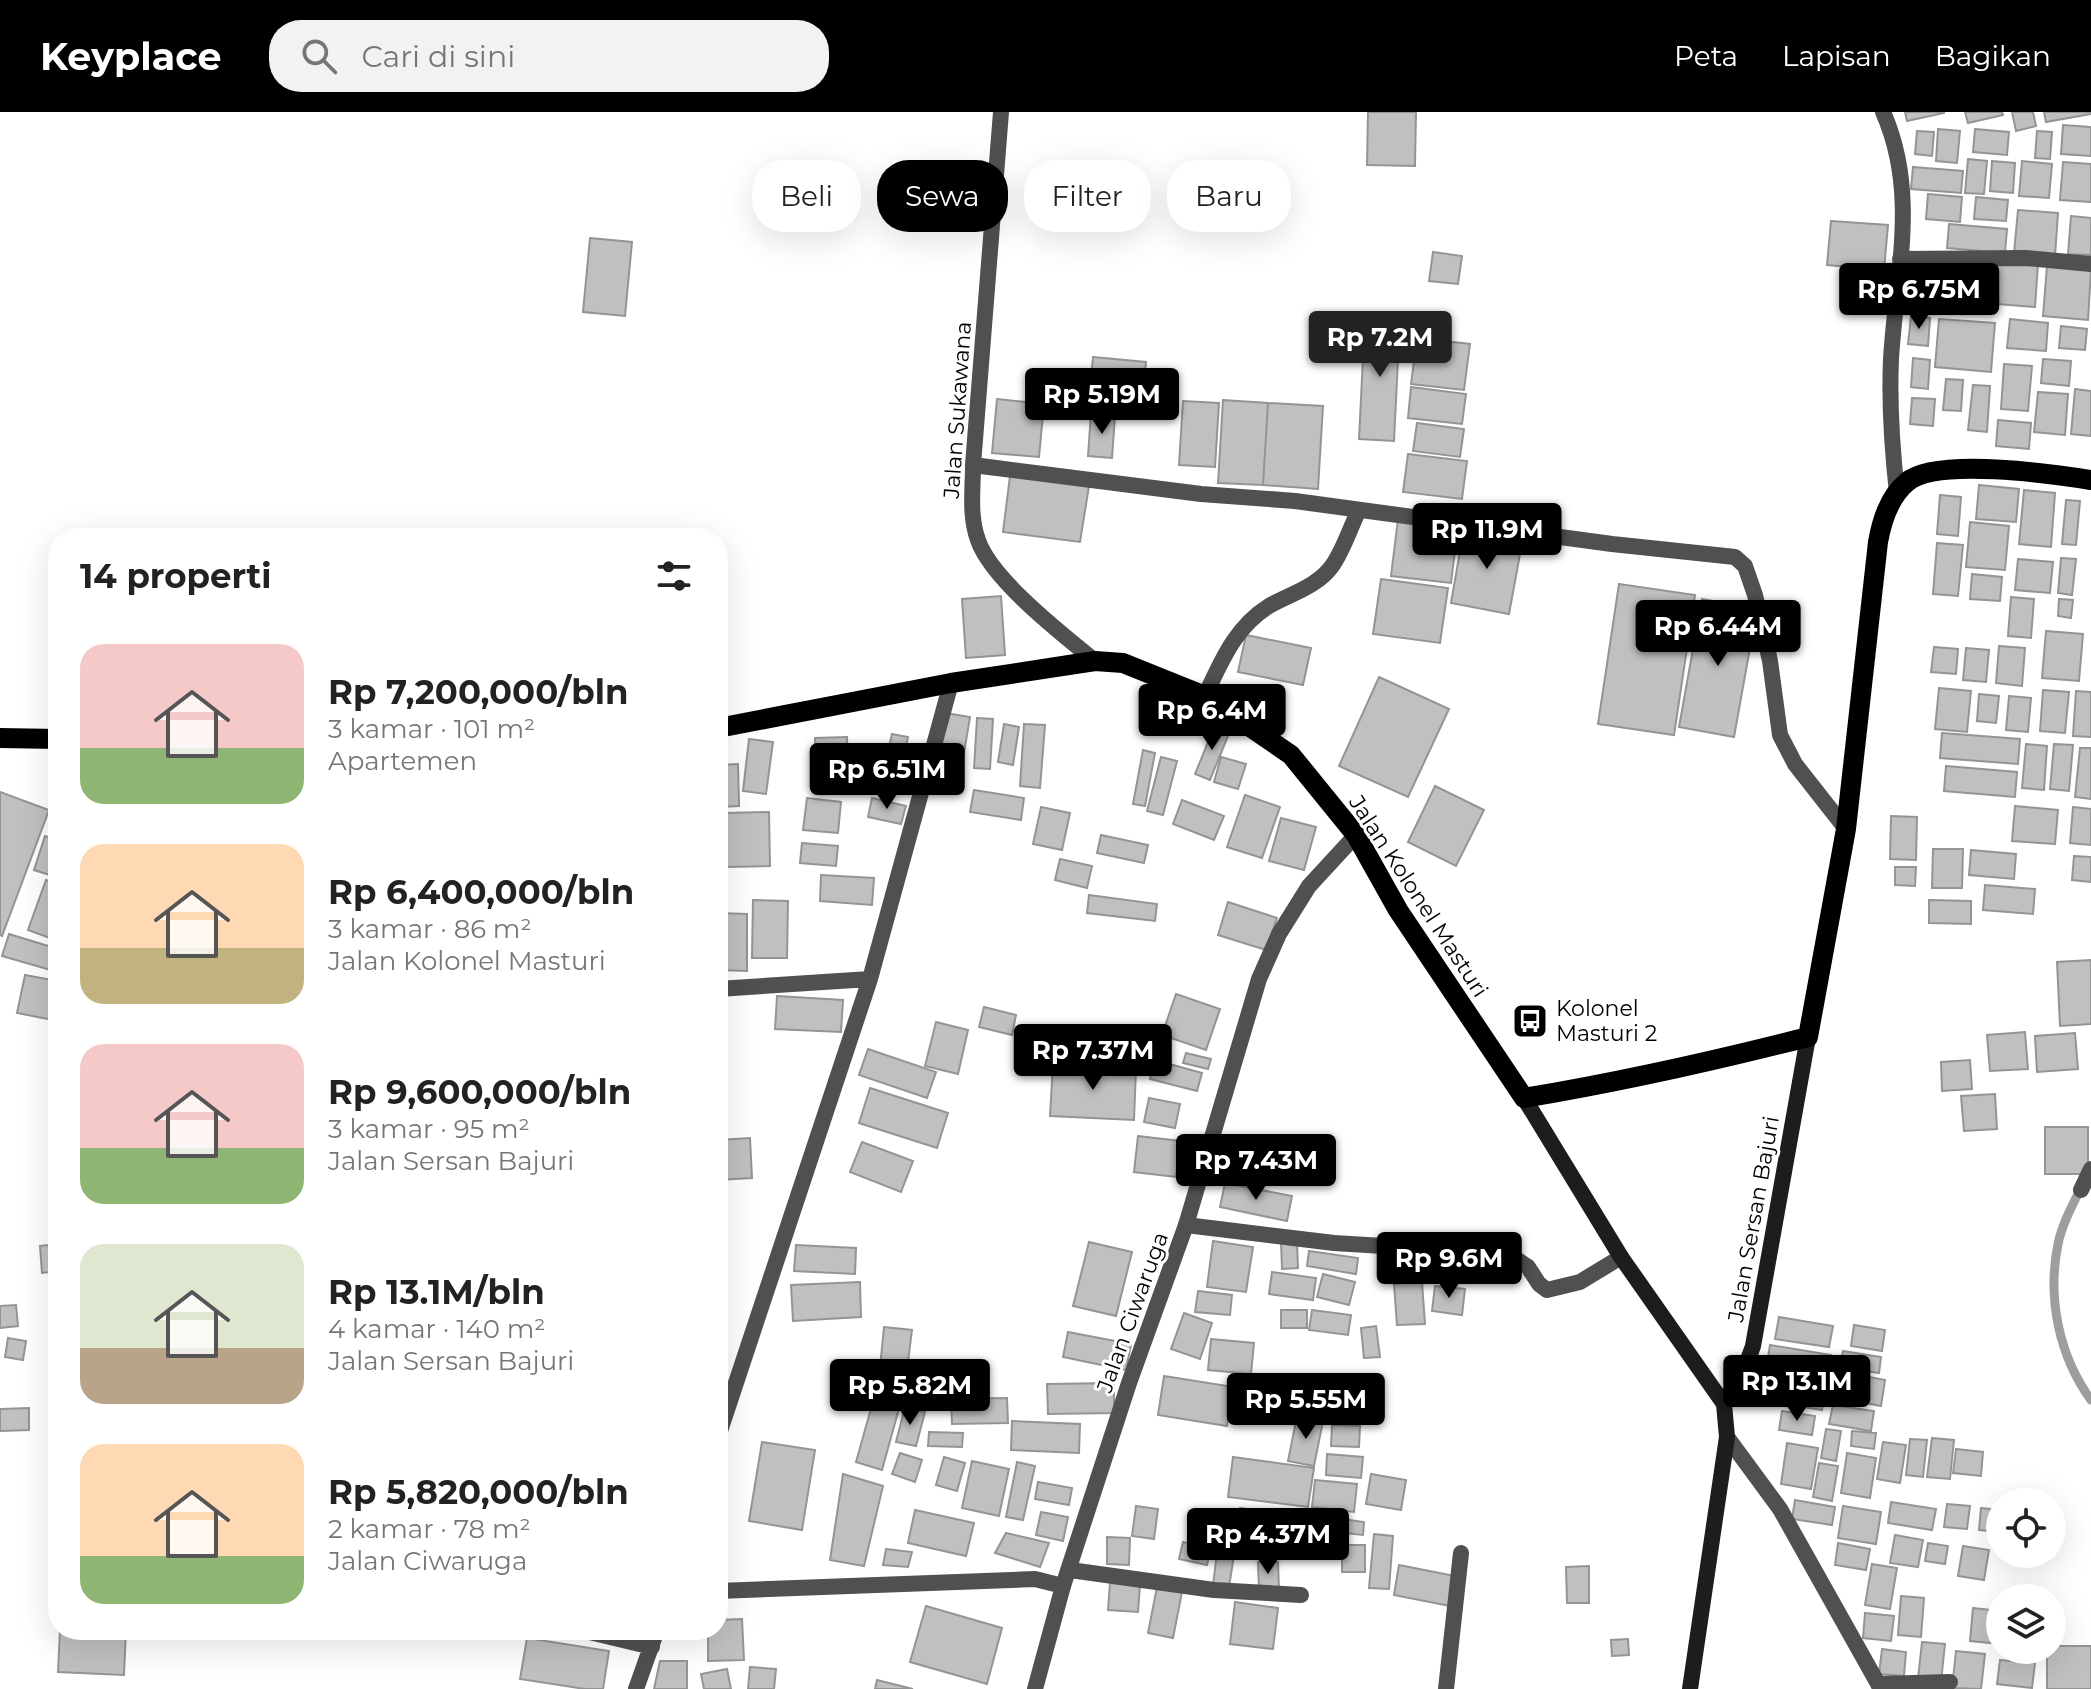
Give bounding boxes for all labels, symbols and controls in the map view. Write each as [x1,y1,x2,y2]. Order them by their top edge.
search box [269,20,829,92]
text: Keyplace [40,33,221,80]
icon: search [297,34,341,78]
text: Cari di sini [361,38,515,75]
text: Peta [1674,39,1738,73]
text: Lapisan [1782,39,1891,73]
text: Bagikan [1935,39,2051,73]
chip: Beli [752,160,861,232]
chip: Sewa [877,160,1008,232]
chip: Filter [1024,160,1151,232]
chip: Baru [1167,160,1291,232]
pin: Rp 6.75M [1836,263,2002,331]
text: Rp 6.75M [1857,273,1981,305]
pin: Rp 7.2M [1306,311,1454,379]
street label: Jalan Sukawana [938,321,977,500]
text: Rp 7.2M [1327,321,1433,353]
pin: Rp 5.19M [1019,368,1185,436]
text: Rp 5.19M [1043,378,1161,410]
pin: Rp 11.9M [1404,503,1570,571]
text: Rp 11.9M [1431,513,1544,545]
icon: filters [652,554,696,598]
text: 14 properti [80,555,272,597]
pin: Rp 6.44M [1635,600,1801,668]
text: Rp 6.44M [1654,610,1782,642]
text: Rp 7,200,000/bln [328,671,629,713]
icon: home [144,676,240,772]
pin: Rp 6.4M [1138,684,1286,752]
text: Rp 6.4M [1157,694,1267,726]
text: 3 kamar · 101 m² [328,713,535,745]
pin: Rp 6.51M [804,743,970,811]
text: Apartemen [328,745,477,777]
text: Rp 6.51M [828,753,946,785]
street label: Jalan Kolonel Masturi [1343,790,1494,1002]
text: Rp 6,400,000/bln [328,871,634,913]
icon: home [144,876,240,972]
text: 3 kamar · 86 m² [328,913,532,945]
text: Jalan Kolonel Masturi [328,945,606,977]
place label: Kolonel Masturi 2 [1556,995,1657,1047]
bus stop icon: Kolonel Masturi 2 [1511,1002,1549,1040]
pin: Rp 7.37M [1010,1024,1176,1092]
text: Rp 7.37M [1032,1034,1154,1066]
text: Rp 9,600,000/bln [328,1071,631,1113]
icon: home [144,1076,240,1172]
text: 3 kamar · 95 m² [328,1113,530,1145]
street label: Jalan Sersan Bajuri [1722,1114,1785,1325]
pin: Rp 7.43M [1173,1134,1339,1202]
text: Rp 7.43M [1194,1144,1318,1176]
text: Jalan Sersan Bajuri [328,1145,574,1177]
street label: Jalan Ciwaruga [1091,1228,1174,1397]
pin: Rp 9.6M [1375,1232,1523,1300]
text: Rp 9.6M [1395,1242,1503,1274]
text: Rp 13.1M/bln [328,1271,545,1313]
icon: home [144,1276,240,1372]
text: 4 kamar · 140 m² [328,1313,546,1345]
text: Jalan Sersan Bajuri [328,1345,574,1377]
pin: Rp 13.1M [1714,1355,1880,1423]
pin: Rp 5.82M [827,1359,993,1427]
text: Rp 13.1M [1741,1365,1853,1397]
text: Rp 5.82M [848,1369,972,1401]
pin: Rp 5.55M [1223,1373,1389,1441]
text: Rp 5.55M [1245,1383,1367,1415]
text: Rp 5,820,000/bln [328,1471,629,1513]
icon: home [144,1476,240,1572]
map controls [1986,1488,2066,1664]
button: locate [1986,1488,2066,1568]
pin: Rp 4.37M [1185,1508,1351,1576]
text: 2 kamar · 78 m² [328,1513,531,1545]
text: Rp 4.37M [1205,1518,1331,1550]
text: Jalan Ciwaruga [328,1545,527,1577]
button: layers [1986,1584,2066,1664]

